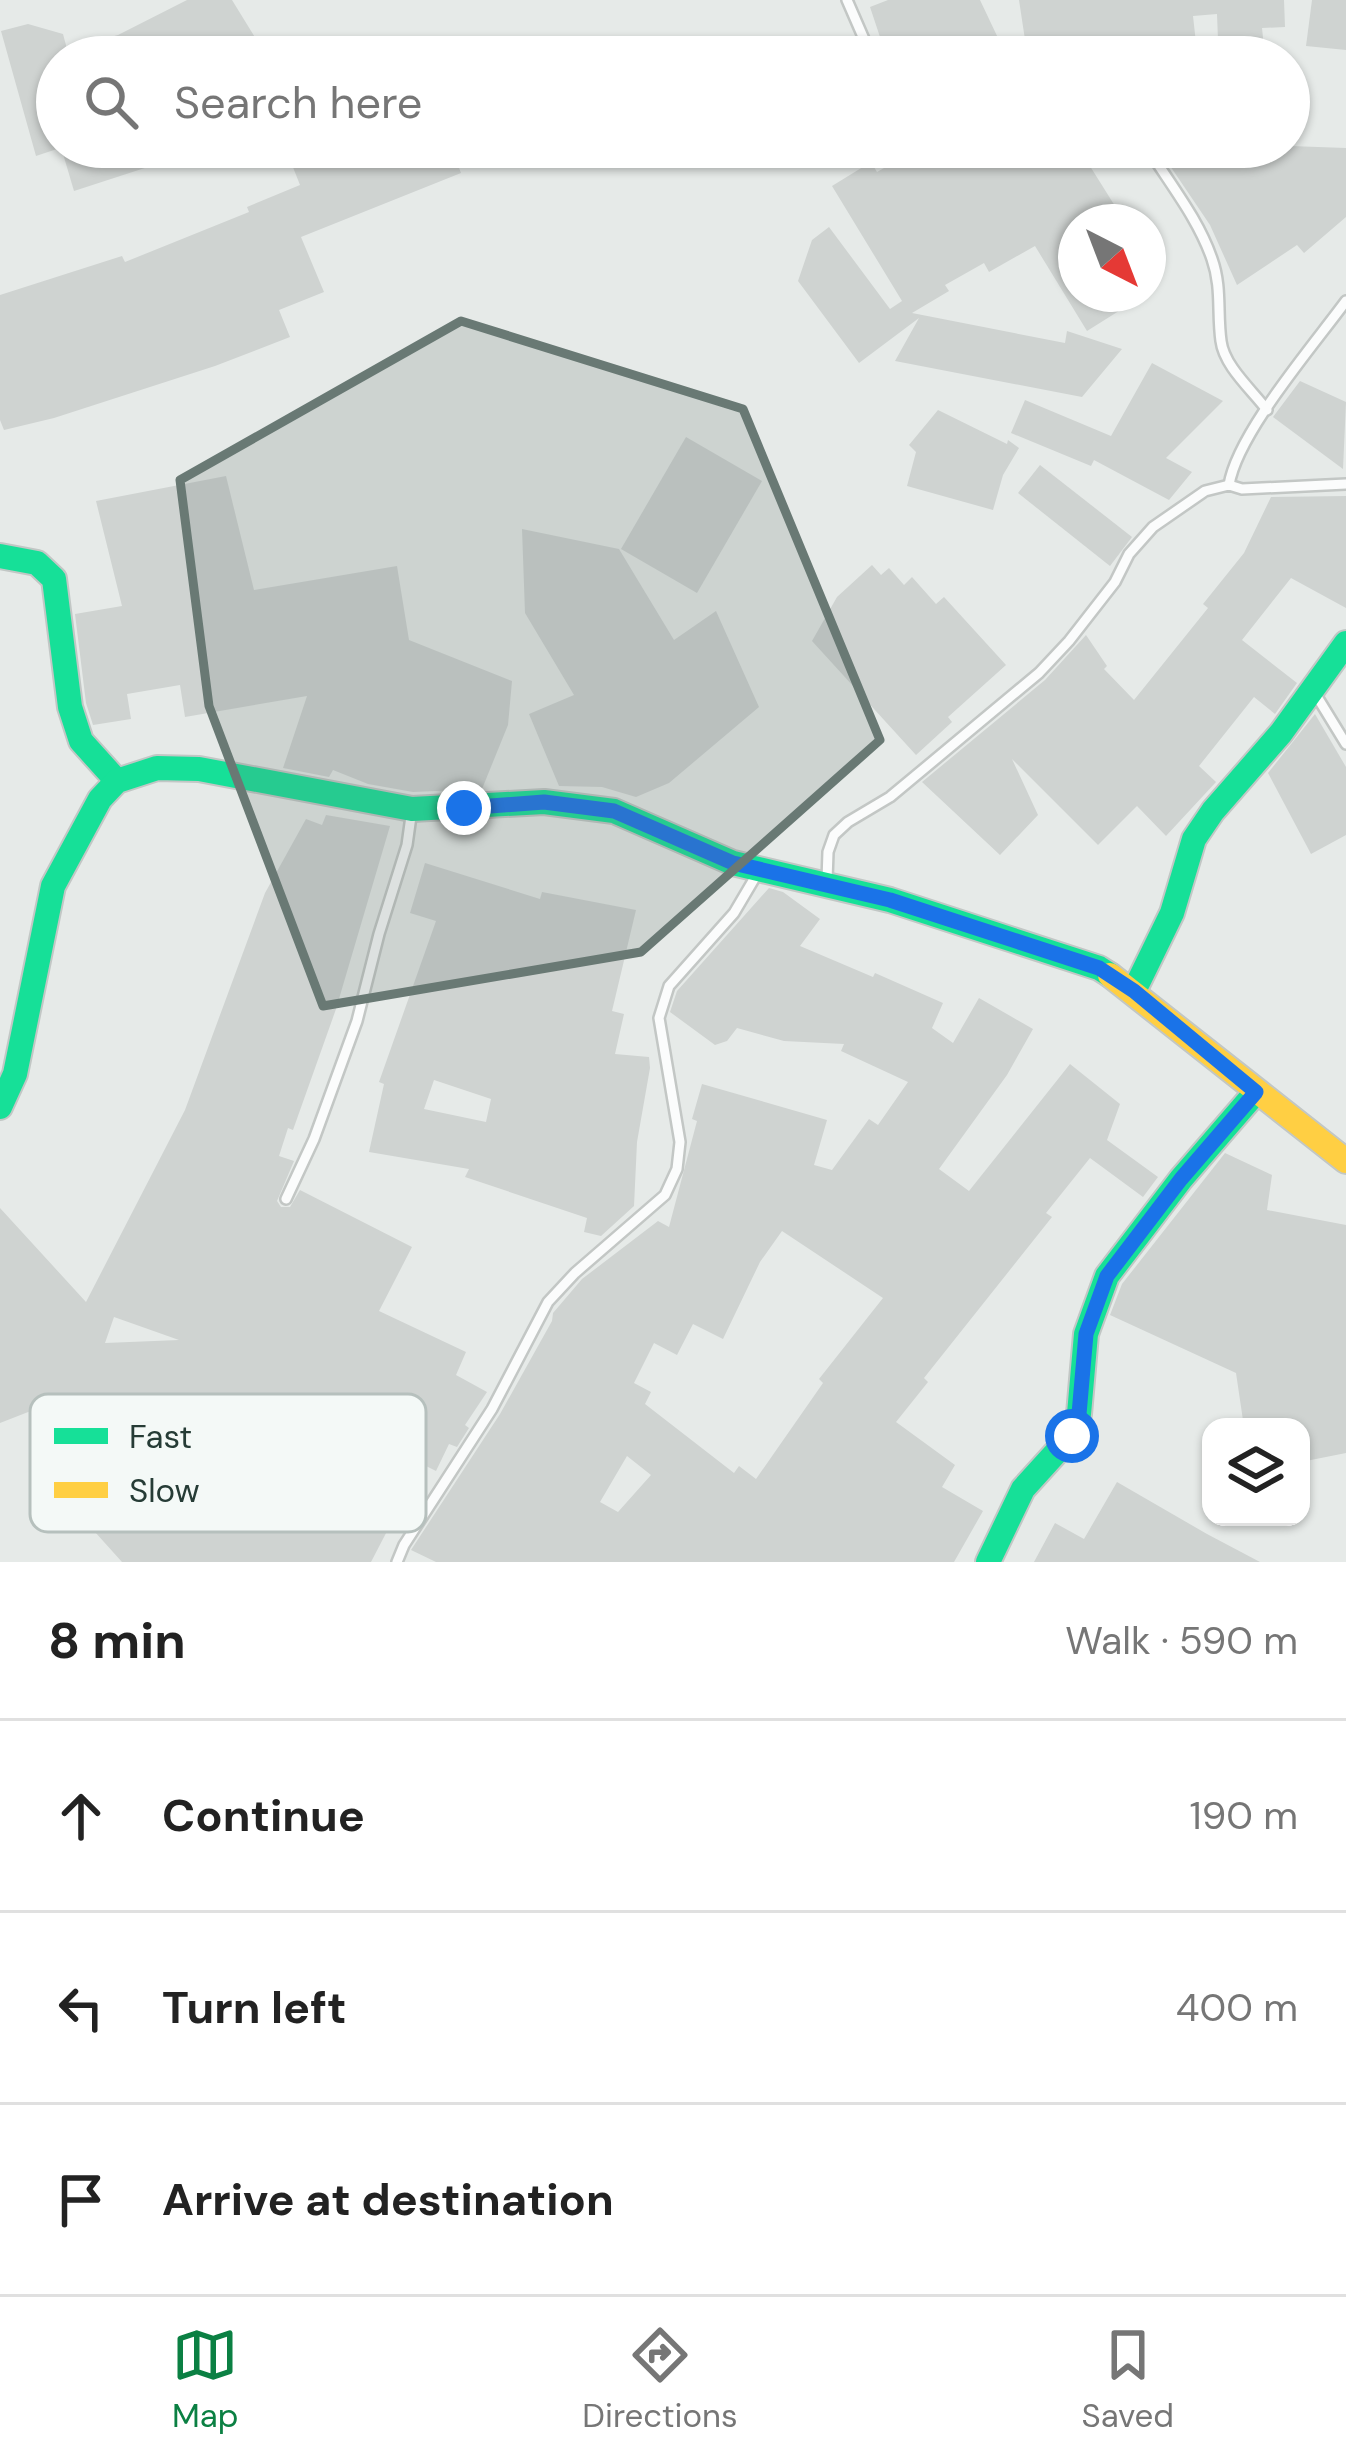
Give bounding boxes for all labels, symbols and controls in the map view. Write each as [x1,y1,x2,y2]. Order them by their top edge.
search box [36,36,1310,168]
icon: search [78,69,144,135]
text: Search here [174,73,422,132]
north arrow [1058,204,1166,312]
route end [437,781,491,835]
legend [30,1394,426,1532]
route start [1045,1409,1099,1463]
text: Fast [129,1415,192,1458]
map controls [1202,1418,1310,1526]
button: layers [1202,1418,1310,1526]
text: Slow [129,1469,200,1512]
text: 8 min [48,1607,186,1674]
text: Walk · 590 m [1065,1615,1298,1666]
icon: ahead [48,1783,114,1849]
text: Continue [162,1786,365,1845]
text: 190 m [1190,1790,1298,1841]
icon: left [48,1975,114,2041]
text: Turn left [162,1978,346,2037]
text: 400 m [1176,1982,1298,2033]
icon: arrive [48,2167,114,2233]
text: Arrive at destination [162,2170,614,2229]
tab: Map [172,2322,238,2437]
tab: Directions [582,2322,738,2437]
tab: Saved [1082,2322,1174,2437]

